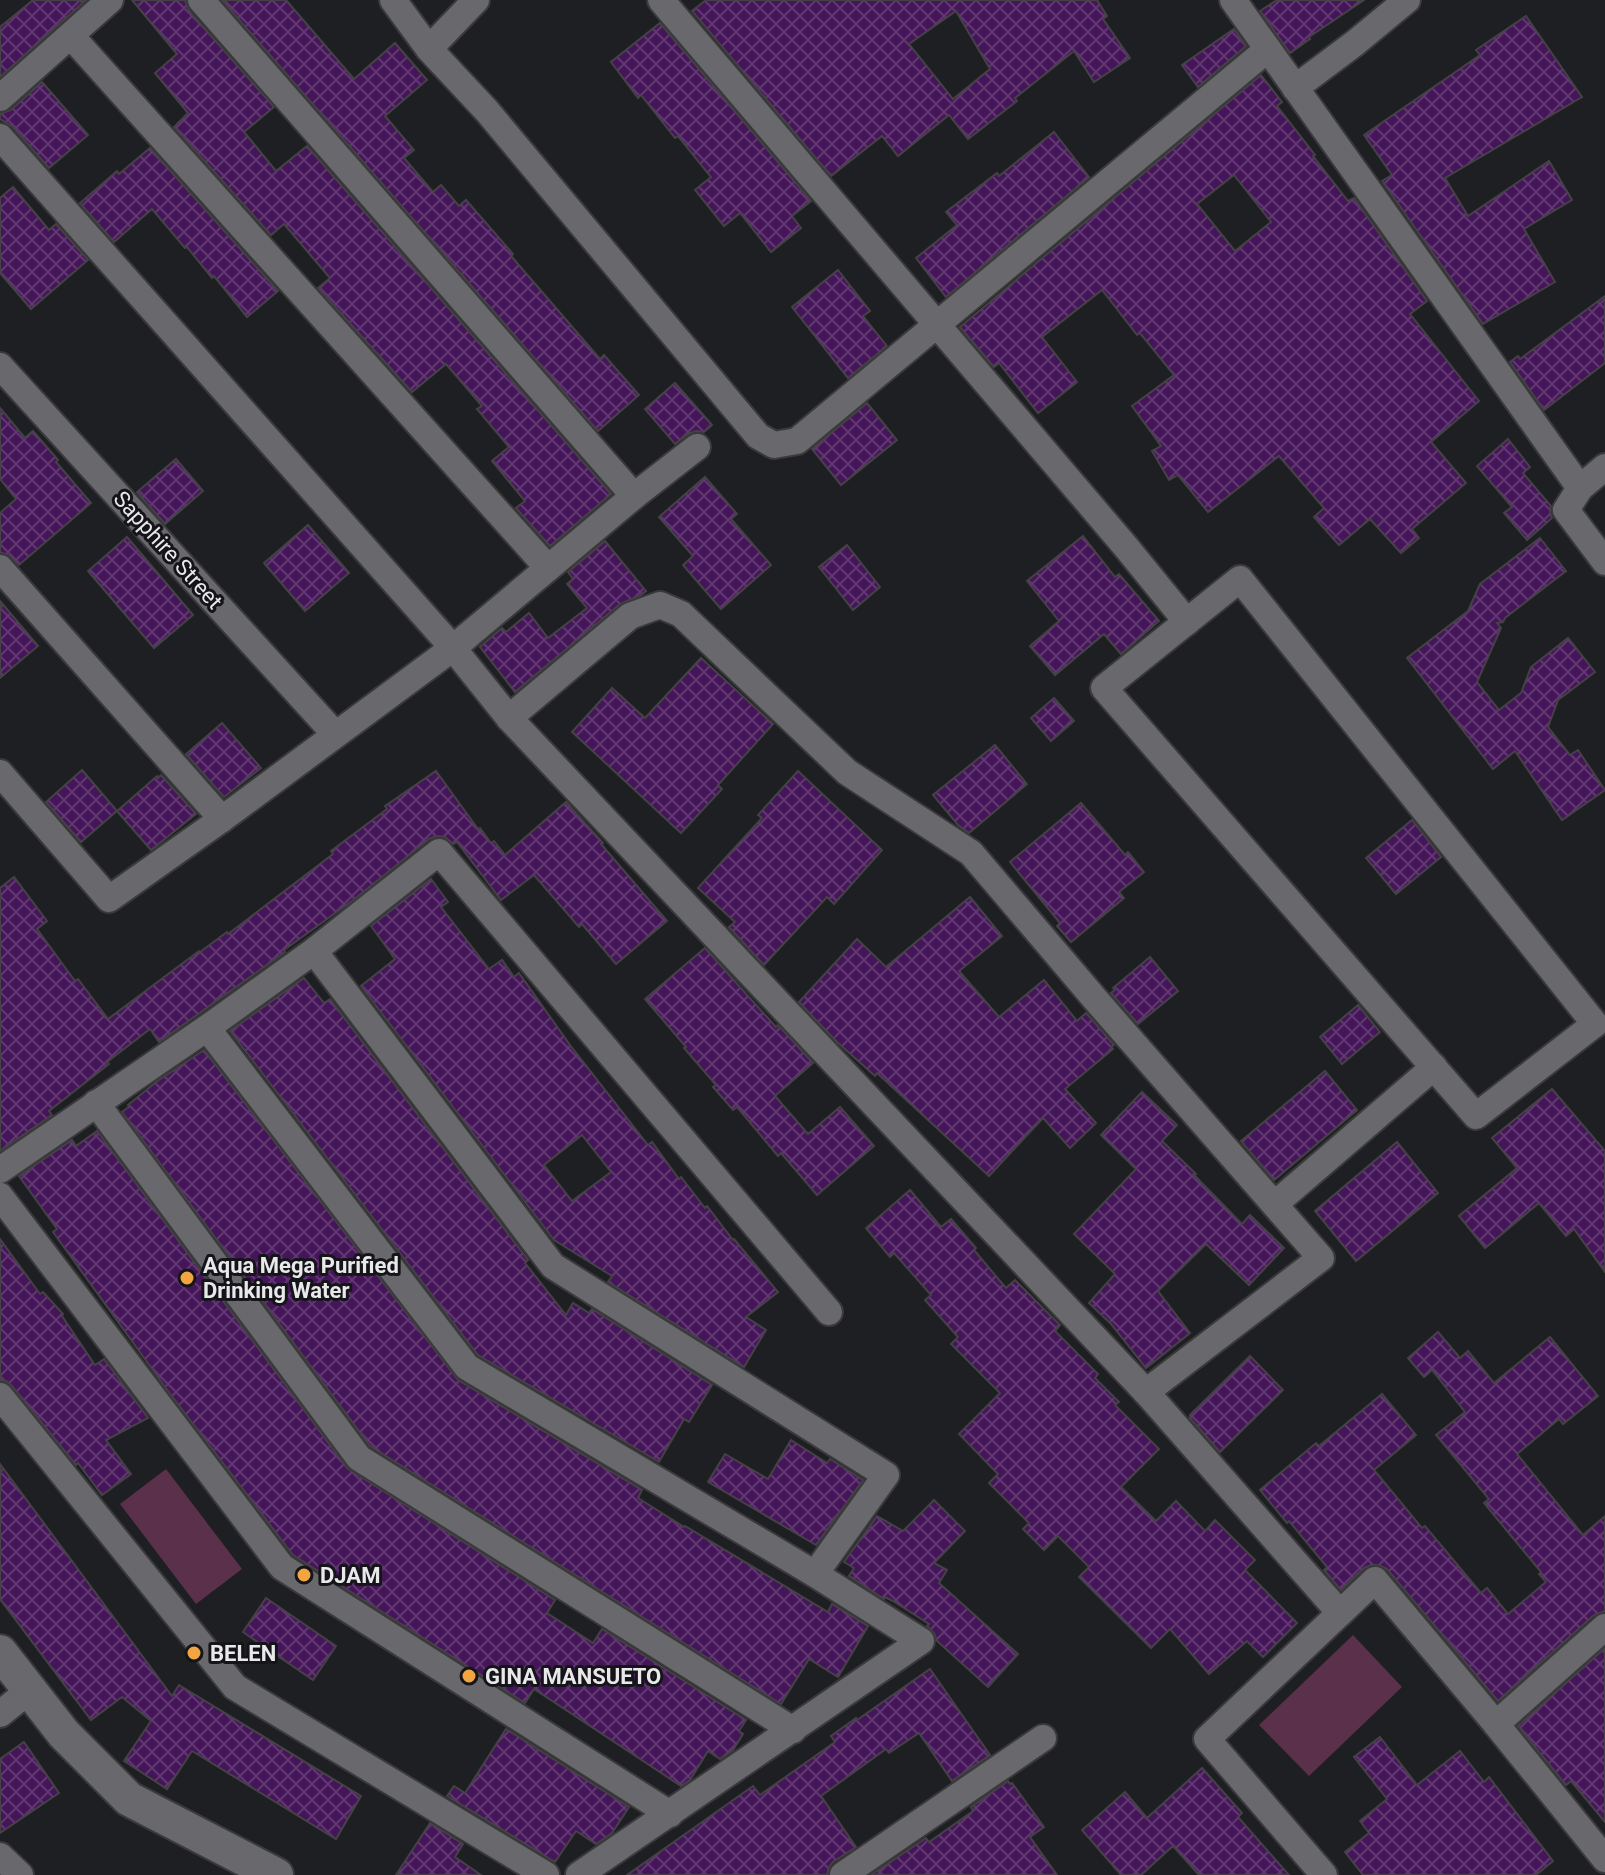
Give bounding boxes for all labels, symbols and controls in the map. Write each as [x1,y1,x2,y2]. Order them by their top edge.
street label: Sapphire Street [109,486,227,614]
place label: Aqua Mega Purified Drinking Water [203,1253,399,1303]
marker: Aqua Mega Purified Drinking Water [178,1269,196,1287]
place label: DJAM [320,1563,380,1588]
marker: DJAM [295,1566,313,1584]
place label: BELEN [210,1641,276,1666]
marker: BELEN [185,1644,203,1662]
place label: GINA MANSUETO [485,1664,661,1689]
marker: GINA MANSUETO [460,1667,478,1685]

